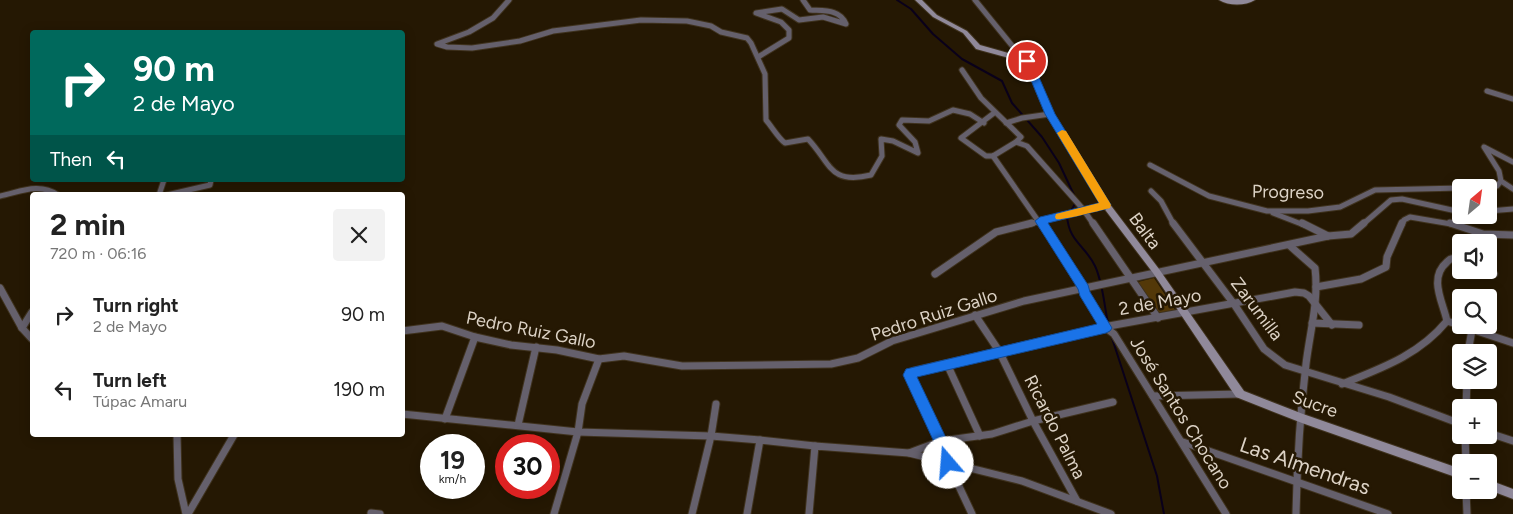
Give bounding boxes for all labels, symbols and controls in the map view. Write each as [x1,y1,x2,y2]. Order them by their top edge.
pin [1006,40,1048,82]
icon: arrive [1013,47,1041,75]
text: 90 m [133,48,215,90]
icon: right [50,50,115,115]
text: 2 de Mayo [133,90,235,117]
icon: left [102,145,130,173]
text: Then [50,148,92,171]
north arrow [1452,179,1498,224]
map controls [1452,179,1497,499]
street label: Progreso [1252,180,1324,204]
text: 2 min [50,206,126,243]
street label: Balta [1124,208,1166,254]
button: close [333,209,385,261]
button: sound [1452,234,1497,279]
text: 720 m · 06:16 [50,244,146,263]
street label: Zarumilla [1226,273,1288,345]
street label: Pedro Ruiz Gallo [868,284,1000,346]
street label: 2 de Mayo [1117,284,1203,320]
button: search [1452,289,1497,334]
text: Turn right [93,294,179,317]
icon: right [50,301,78,329]
text: 90 m [341,303,385,326]
street label: Pedro Ruiz Gallo [464,307,598,353]
text: 2 de Mayo [93,317,167,336]
street label: José Santos Chocano [1125,333,1237,493]
button: layers [1452,344,1497,389]
text: Turn left [93,369,167,392]
street label: Ricardo Palma [1019,371,1091,483]
icon: left [50,376,78,404]
text: 190 m [333,378,385,401]
street label: Sucre [1289,386,1341,422]
text: Túpac Amaru [93,392,187,411]
button: + [1452,399,1497,444]
street label: Las Almendras [1237,432,1374,500]
speed limit sign: 30 [495,434,560,499]
position arrow [921,436,973,488]
text: 19 [440,445,465,475]
button: − [1452,454,1497,499]
text: km/h [439,472,466,486]

